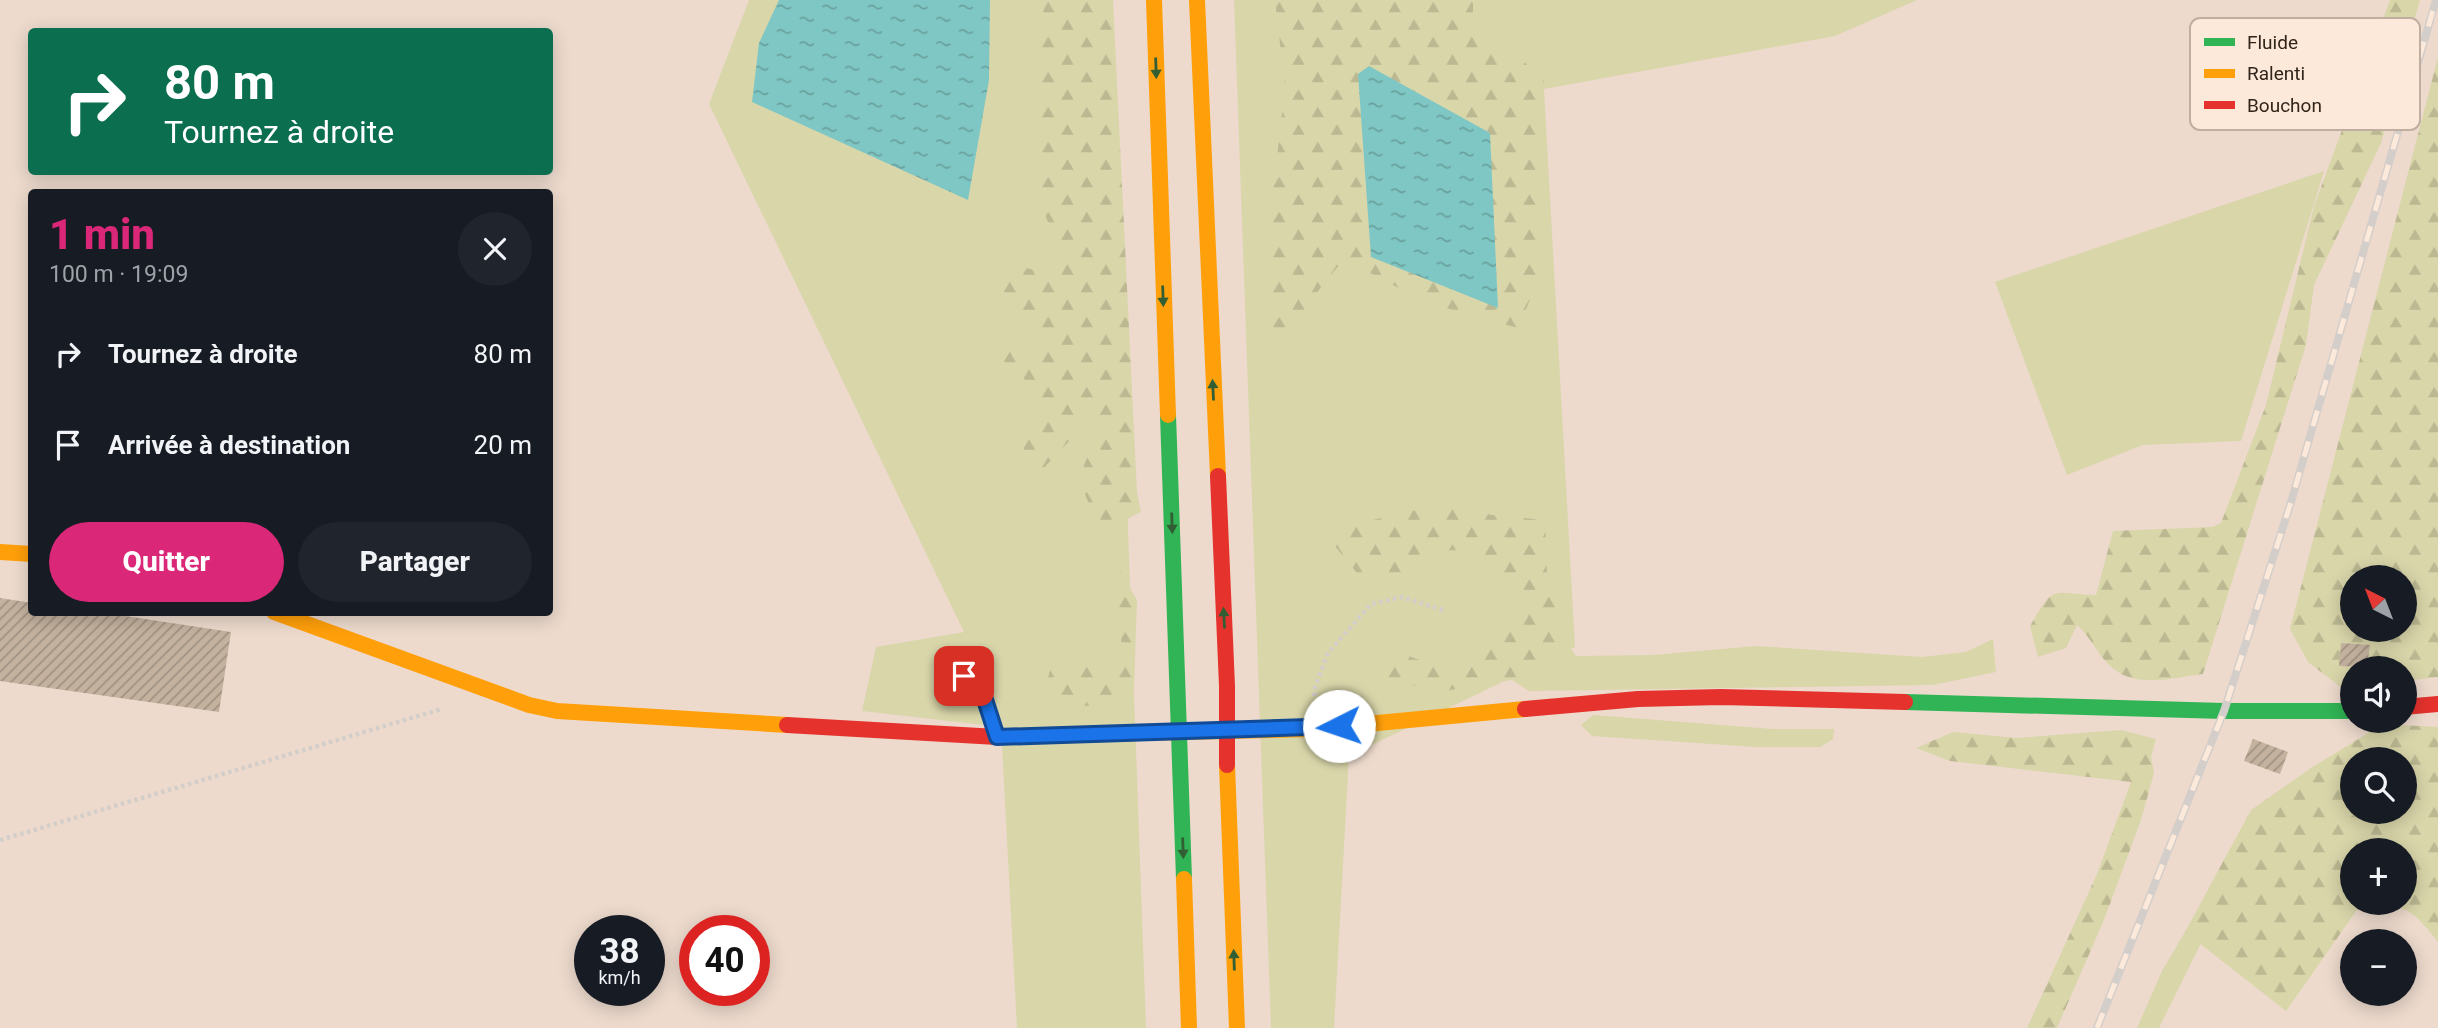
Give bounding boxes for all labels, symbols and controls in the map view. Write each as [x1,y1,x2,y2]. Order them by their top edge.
legend [2190,18,2420,130]
text: Fluide [2247,31,2298,54]
text: 80 m [164,54,275,111]
icon: right [49,56,140,147]
one-way arrow [1150,57,1161,79]
text: Ralenti [2247,62,2305,85]
text: Bouchon [2247,94,2322,117]
text: Tournez à droite [164,113,394,151]
text: 1 min [49,210,155,259]
button: close [458,212,532,286]
text: 100 m · 19:09 [49,261,188,288]
one-way arrow [1158,285,1169,307]
icon: right [49,335,87,373]
text: Tournez à droite [108,339,298,369]
text: 80 m [474,339,532,369]
one-way arrow [1207,379,1218,401]
icon: arrive [49,426,87,464]
text: Arrivée à destination [108,430,350,460]
text: 20 m [474,430,532,460]
one-way arrow [1167,512,1178,534]
button: Quitter [49,522,284,602]
button: Partager [298,522,532,602]
north arrow [2340,565,2417,642]
map controls [2340,565,2417,1006]
one-way arrow [1218,606,1229,628]
pin [934,646,994,706]
button: sound [2340,656,2417,733]
icon: arrive [945,657,983,695]
position arrow [1302,689,1376,763]
button: search [2340,747,2417,824]
one-way arrow [1177,837,1188,859]
button: + [2340,838,2417,915]
speed limit sign: 40 [679,915,770,1006]
button: − [2340,929,2417,1006]
text: 38 [599,931,640,972]
one-way arrow [1229,949,1240,971]
text: km/h [598,967,641,988]

